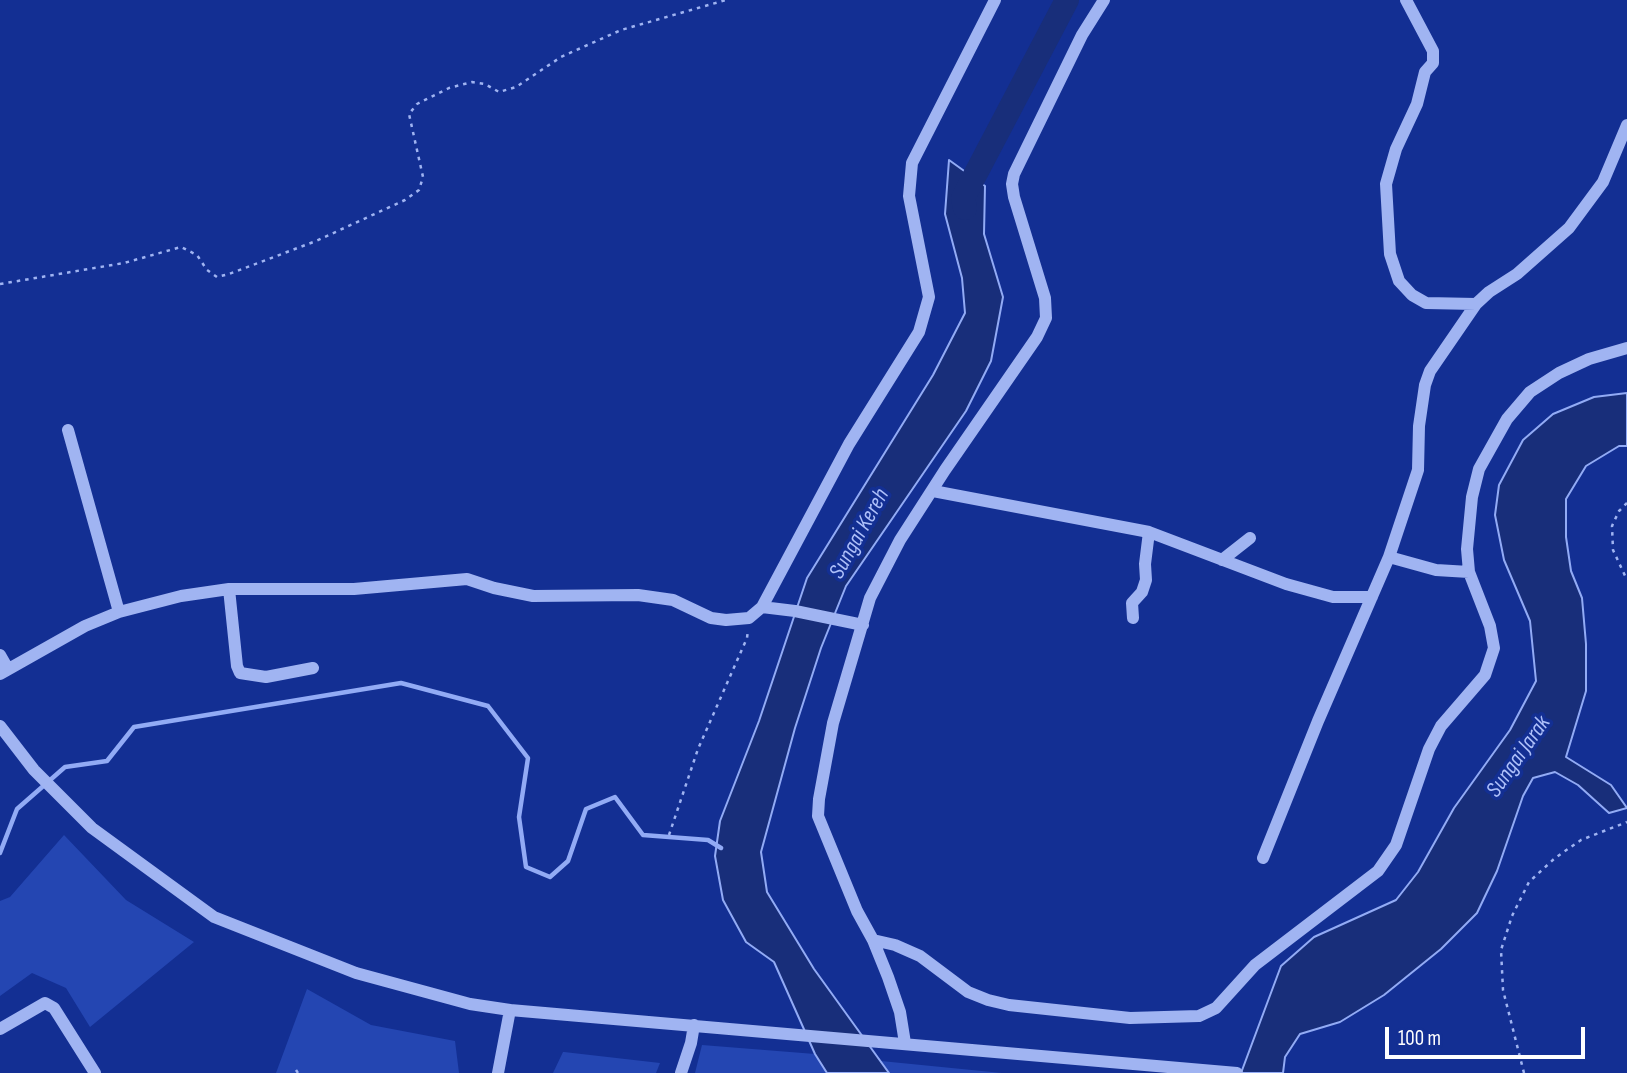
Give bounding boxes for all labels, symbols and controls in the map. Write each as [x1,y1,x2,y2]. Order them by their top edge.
water label: Sungai Kereh [824,484,896,584]
water label: Sungai Jarak [1481,711,1557,803]
scale bar [1389,1014,1588,1058]
text: 100 m [1398,1026,1441,1051]

